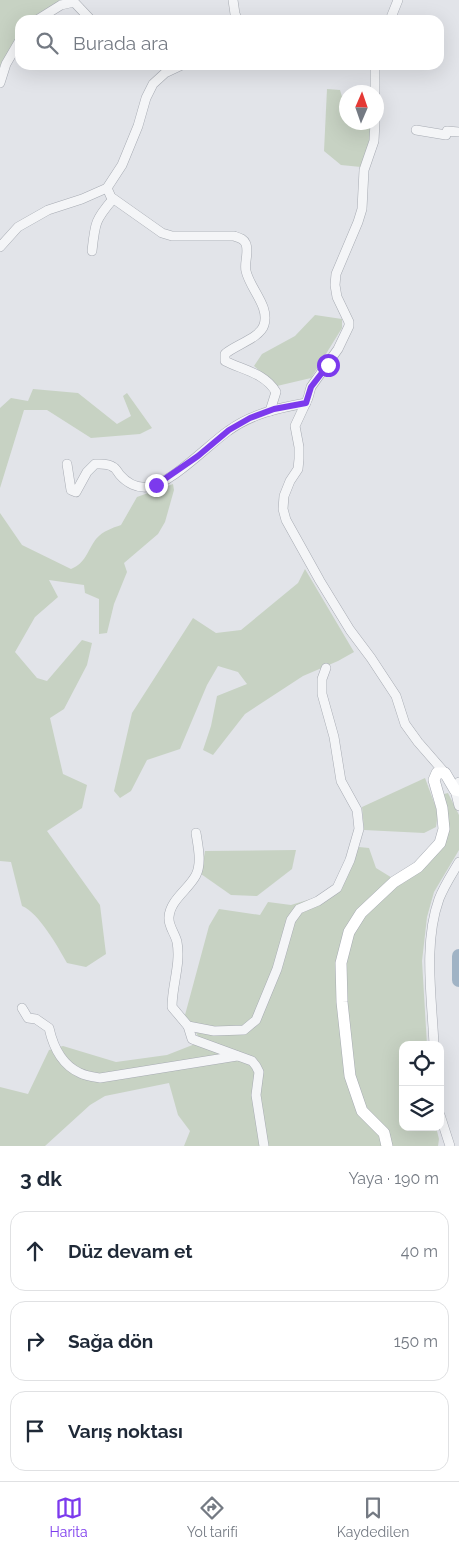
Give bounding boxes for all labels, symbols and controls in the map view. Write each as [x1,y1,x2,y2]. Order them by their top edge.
search box [15,15,444,70]
icon: search [33,29,61,57]
text: Burada ara [73,32,168,54]
north arrow [339,85,384,130]
route start [317,354,340,377]
route end [145,474,168,497]
map controls [399,1041,444,1131]
button: locate [399,1041,444,1086]
button: layers [399,1086,444,1131]
text: 3 dk [20,1166,62,1191]
text: Yaya · 190 m [348,1169,439,1188]
icon: ahead [21,1237,49,1265]
text: Düz devam et [68,1240,193,1262]
text: 40 m [401,1242,438,1261]
icon: right [21,1327,49,1355]
text: Sağa dön [68,1330,153,1352]
text: 150 m [394,1332,438,1351]
icon: arrive [21,1417,49,1445]
text: Varış noktası [68,1420,183,1442]
tab: Harita [50,1494,88,1540]
tab: Yol tarifi [187,1494,238,1540]
tab: Kaydedilen [337,1494,409,1540]

